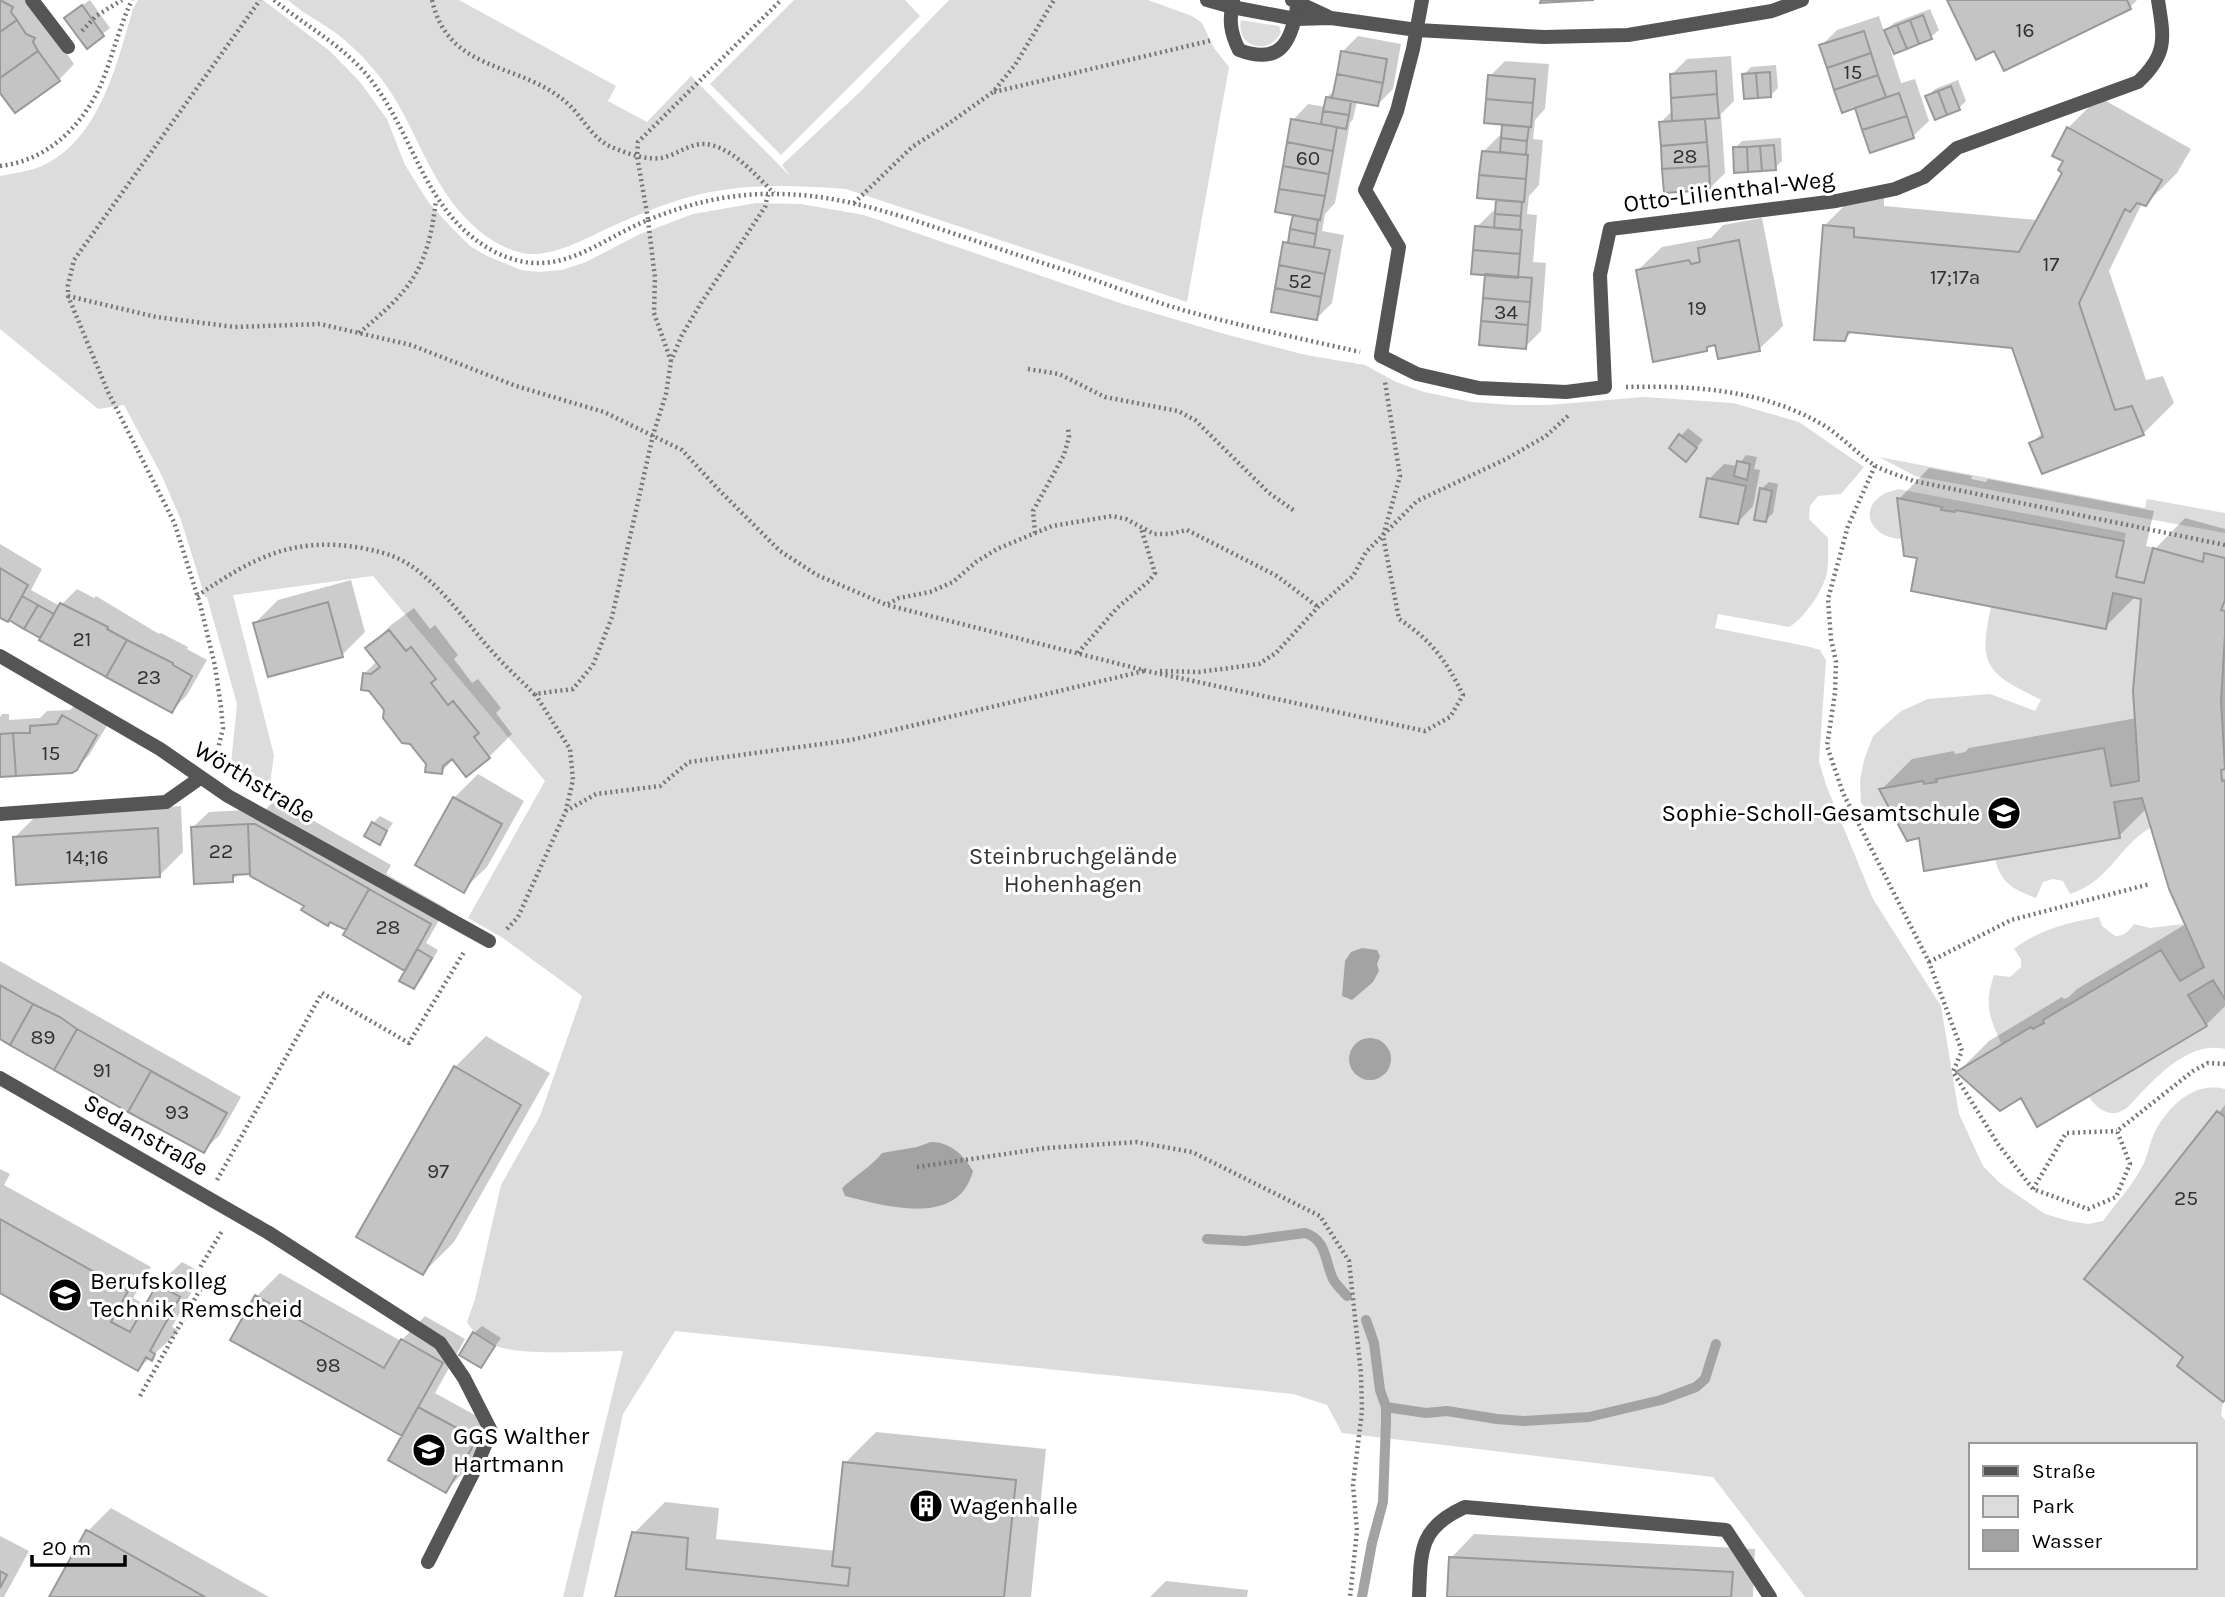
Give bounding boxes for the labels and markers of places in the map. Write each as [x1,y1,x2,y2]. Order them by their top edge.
school or university icon: Sophie-Scholl-Gesamtschule [1985,794,2023,832]
place label: Sophie-Scholl-Gesamtschule [1662,799,1980,827]
place label: Berufskolleg Technik Remscheid [90,1267,303,1323]
school or university icon: Berufskolleg Technik Remscheid [46,1276,84,1314]
place label: GGS Walther Hartmann [453,1422,590,1478]
school or university icon: GGS Walther Hartmann [410,1431,448,1469]
building icon: Wagenhalle [907,1487,945,1525]
place label: Wagenhalle [950,1492,1078,1520]

